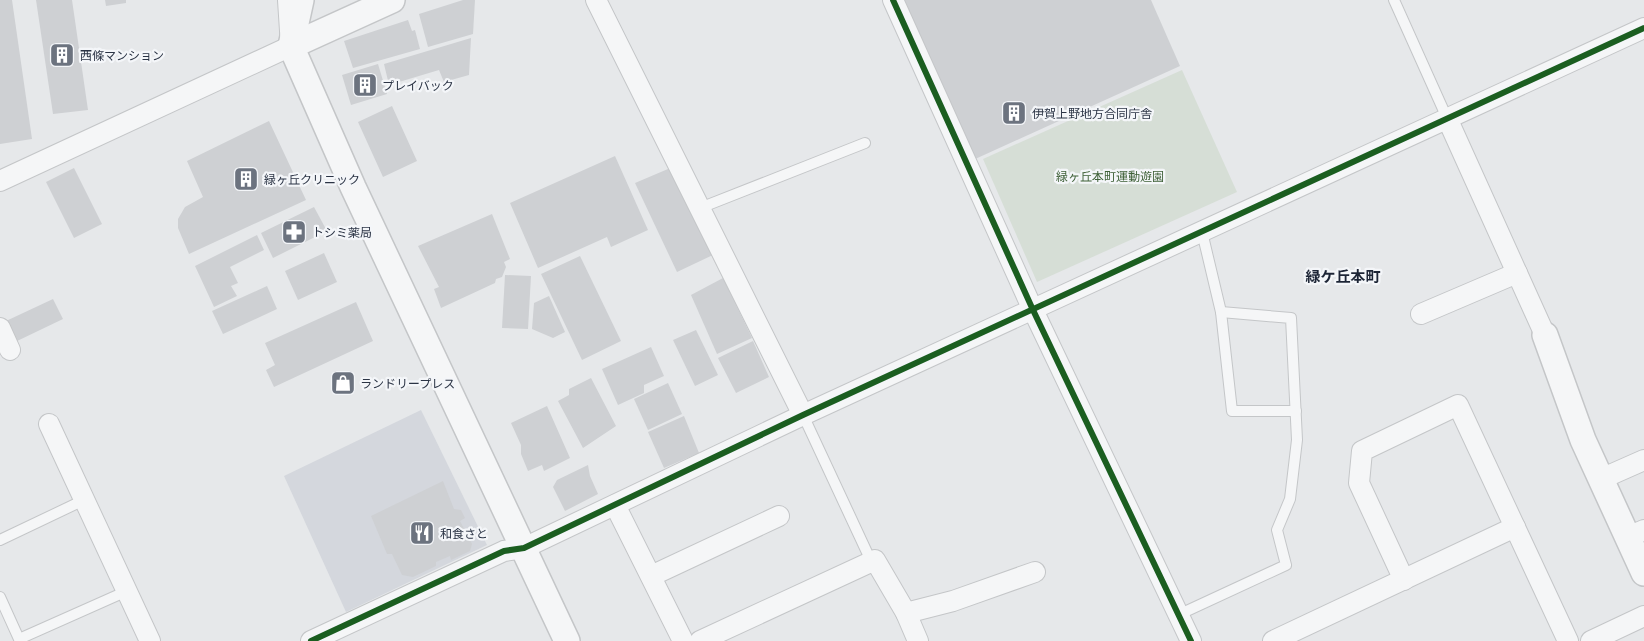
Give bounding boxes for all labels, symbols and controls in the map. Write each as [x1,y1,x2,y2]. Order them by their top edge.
building icon: 西條マンション [49,42,75,68]
place label: 西條マンション [80,48,164,63]
building icon: プレイバック [352,72,378,98]
place label: プレイバック [382,78,454,93]
building icon: 伊賀上野地方合同庁舎 [1001,100,1027,126]
place label: 伊賀上野地方合同庁舎 [1032,106,1152,121]
building icon: 緑ヶ丘クリニック [233,166,259,192]
park label: 緑ヶ丘本町運動遊園 [1056,169,1164,184]
place label: 緑ヶ丘クリニック [264,172,360,187]
pharmacy icon: トシミ薬局 [281,219,307,245]
place label: トシミ薬局 [312,225,372,240]
district label: 緑ケ丘本町 [1305,267,1381,286]
shop icon: ランドリープレス [330,370,356,396]
place label: ランドリープレス [360,376,455,391]
restaurant icon: 和食さと [409,520,435,546]
place label: 和食さと [440,526,488,541]

